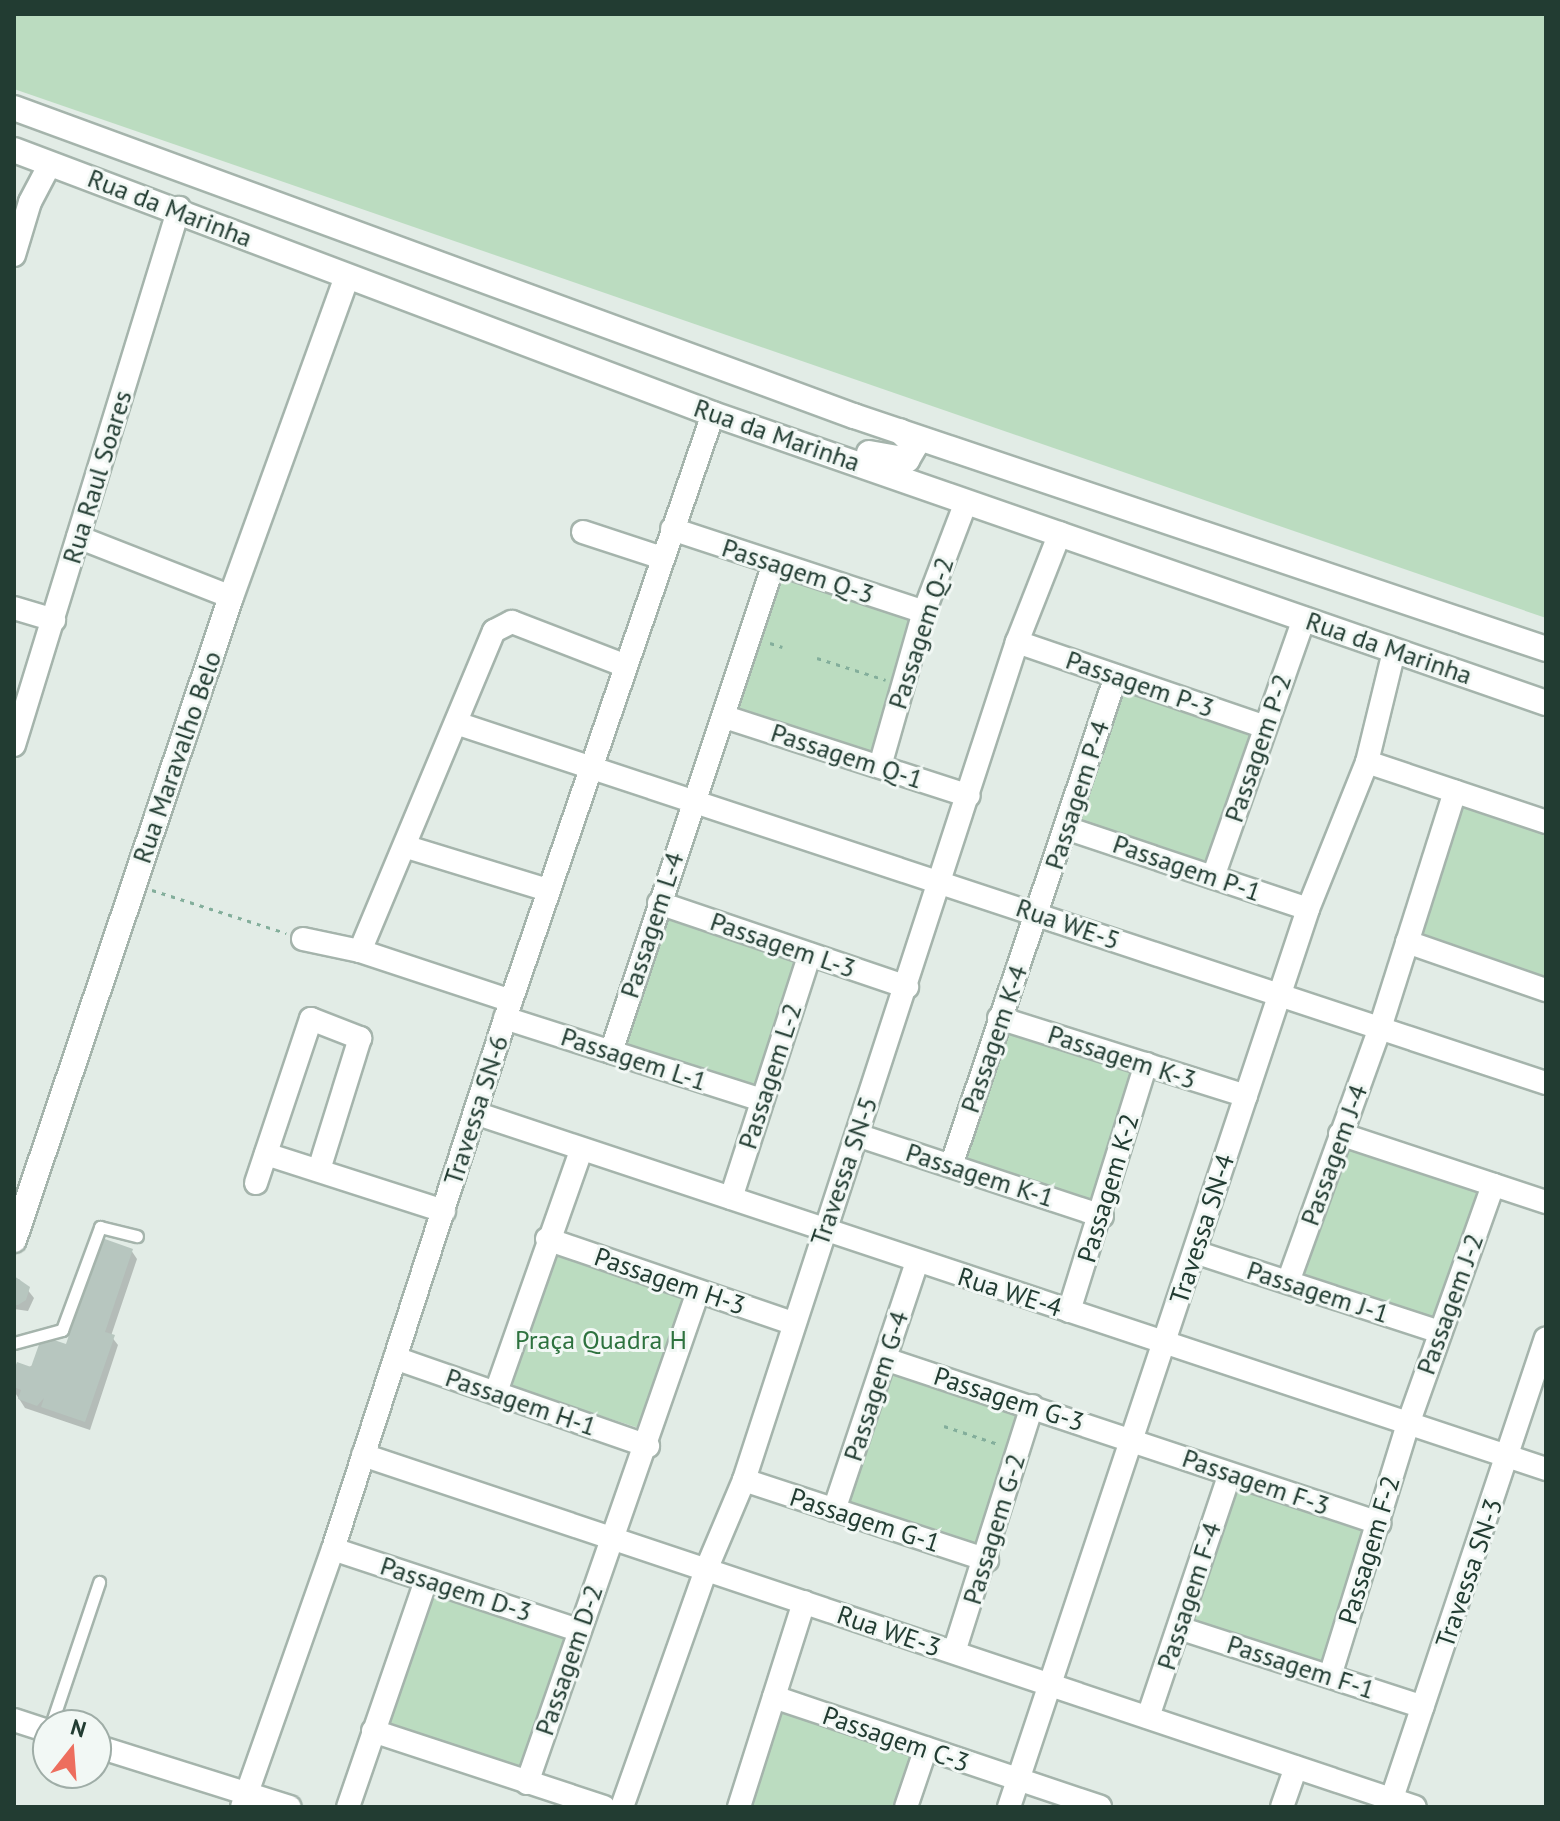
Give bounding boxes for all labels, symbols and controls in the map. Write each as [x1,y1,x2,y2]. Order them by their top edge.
street label: Rua da Marinha [83,162,257,254]
street label: Rua Raul Soares [56,387,138,567]
street label: Rua da Marinha [690,392,864,478]
street label: Passagem Q-3 [718,532,878,610]
street label: Passagem Q-2 [882,553,960,713]
street label: Rua da Marinha [1302,605,1476,691]
street label: Passagem P-3 [1062,644,1218,724]
street label: Rua Maravalho Belo [126,647,228,867]
street label: Passagem P-2 [1218,670,1298,826]
street label: Passagem Q-1 [767,717,927,795]
street label: Passagem P-4 [1038,717,1116,873]
street label: Passagem P-1 [1109,828,1265,908]
street label: Passagem L-4 [614,848,690,1002]
street label: Rua WE-5 [1012,892,1124,956]
street label: Passagem L-3 [706,906,860,984]
street label: Passagem K-4 [954,961,1034,1117]
street label: Passagem L-2 [732,999,808,1153]
street label: Passagem K-3 [1044,1018,1200,1096]
street label: Passagem L-1 [557,1021,711,1097]
street label: Travessa SN-6 [437,1031,515,1189]
street label: Passagem J-4 [1294,1080,1374,1230]
street label: Travessa SN-5 [804,1092,884,1250]
street label: Passagem K-2 [1071,1110,1145,1266]
street label: Passagem K-1 [902,1136,1058,1214]
street label: Travessa SN-4 [1163,1150,1241,1308]
street label: Passagem J-2 [1410,1229,1490,1379]
street label: Passagem H-3 [590,1241,750,1321]
street label: Passagem J-1 [1243,1254,1393,1330]
street label: Rua WE-4 [954,1260,1066,1324]
street label: Passagem G-4 [837,1307,915,1465]
park label: Praça Quadra H [515,1324,687,1356]
street label: Passagem G-3 [930,1360,1088,1438]
street label: Passagem H-1 [441,1362,601,1442]
street label: Passagem F-3 [1178,1442,1334,1522]
street label: Passagem G-2 [956,1450,1032,1608]
street label: Passagem F-2 [1332,1472,1406,1628]
street label: Passagem G-1 [786,1481,944,1559]
street label: Travessa SN-3 [1429,1494,1509,1652]
street label: Passagem F-4 [1150,1518,1228,1674]
street label: Passagem D-3 [376,1550,536,1628]
street label: Passagem D-2 [529,1581,609,1739]
street label: Rua WE-3 [833,1599,945,1663]
street label: Passagem F-1 [1223,1628,1379,1706]
street label: Passagem C-3 [819,1699,973,1779]
north arrow [32,1709,112,1789]
text: N [67,1712,89,1743]

